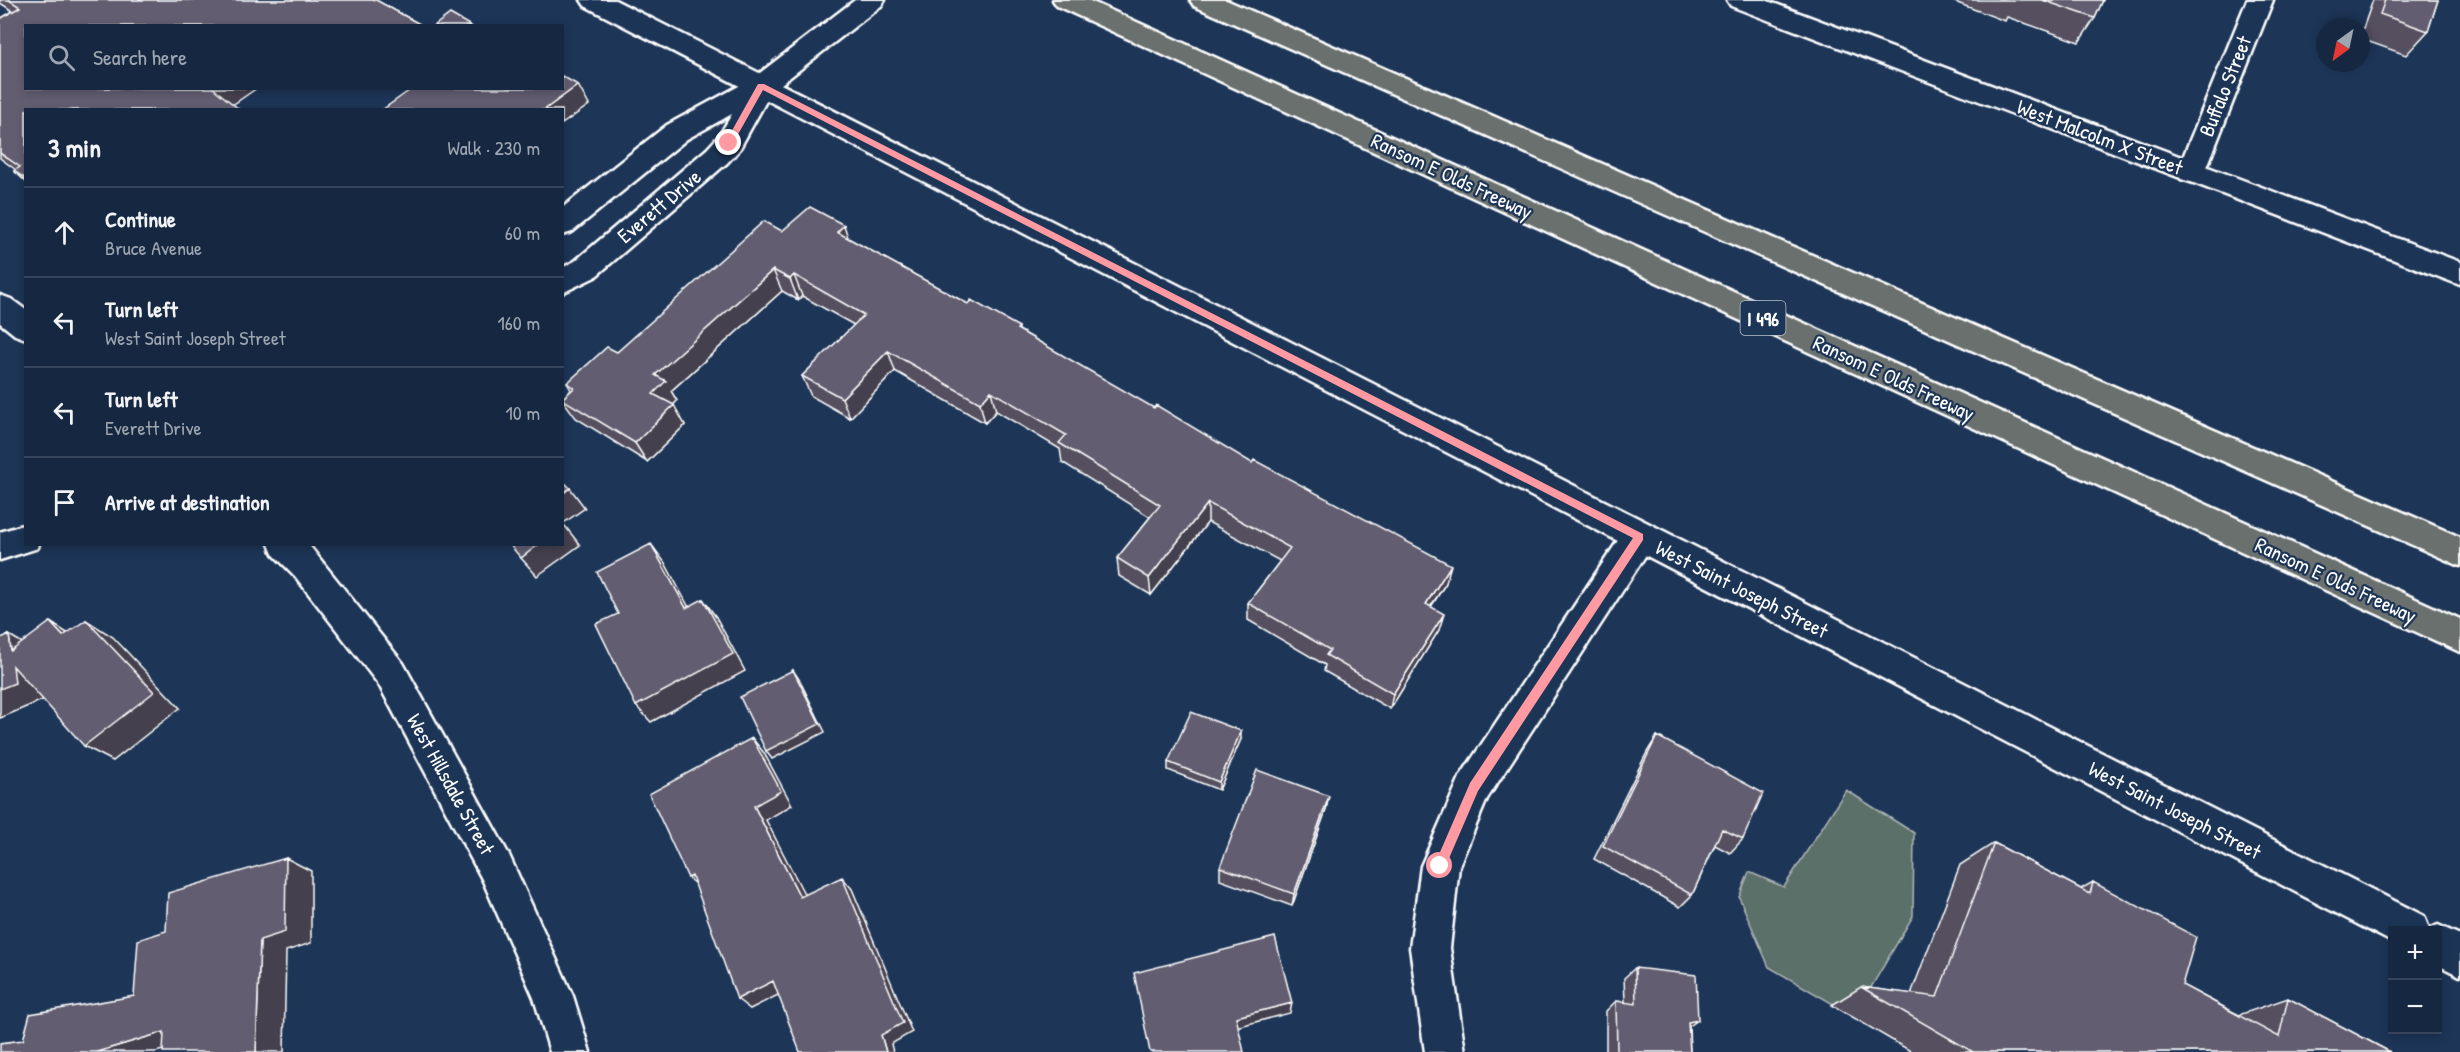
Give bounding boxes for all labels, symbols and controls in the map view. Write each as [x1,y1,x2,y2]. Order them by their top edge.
north arrow [2316,18,2370,72]
search box [24,24,564,90]
street label: Buffalo Street [2192,31,2259,141]
icon: search [45,41,78,74]
text: Search here [93,42,187,72]
street label: West Malcolm X Street [2013,92,2188,182]
street label: Ransom E Olds Freeway [1367,126,1537,226]
route end [715,129,741,155]
text: 3 min [48,130,101,165]
text: Walk · 230 m [448,134,540,161]
street label: Everett Drive [611,162,707,250]
text: Continue [105,204,176,234]
icon: ahead [48,216,81,249]
text: 60 m [505,219,540,246]
text: Bruce Avenue [105,234,202,261]
text: Turn left [105,294,178,324]
road number: I 496 [1740,301,1786,335]
icon: left [48,306,81,339]
text: 160 m [498,309,540,336]
text: West Saint Joseph Street [105,324,286,351]
street label: Ransom E Olds Freeway [1809,328,1979,428]
text: Turn left [105,384,178,414]
icon: left [48,396,81,429]
text: 10 m [506,399,540,426]
text: Everett Drive [105,414,201,441]
icon: arrive [48,486,81,519]
text: Arrive at destination [105,487,270,517]
street label: Ransom E Olds Freeway [2251,530,2421,630]
street label: West Saint Joseph Street [1651,533,1834,645]
street label: West Hillsdale Street [400,708,502,860]
street label: West Saint Joseph Street [2084,754,2267,866]
route start [1426,852,1452,878]
map controls [2388,926,2442,1034]
button: + [2388,926,2442,980]
button: − [2388,980,2442,1034]

